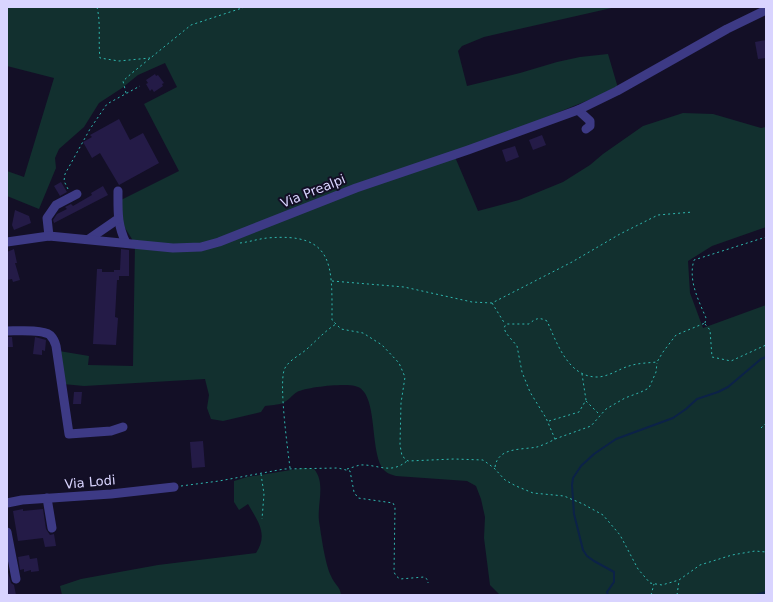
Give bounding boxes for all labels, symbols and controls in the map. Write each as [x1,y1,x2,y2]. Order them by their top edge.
street label: Via Prealpi [278,171,348,211]
street label: Via Lodi [64,472,116,492]

